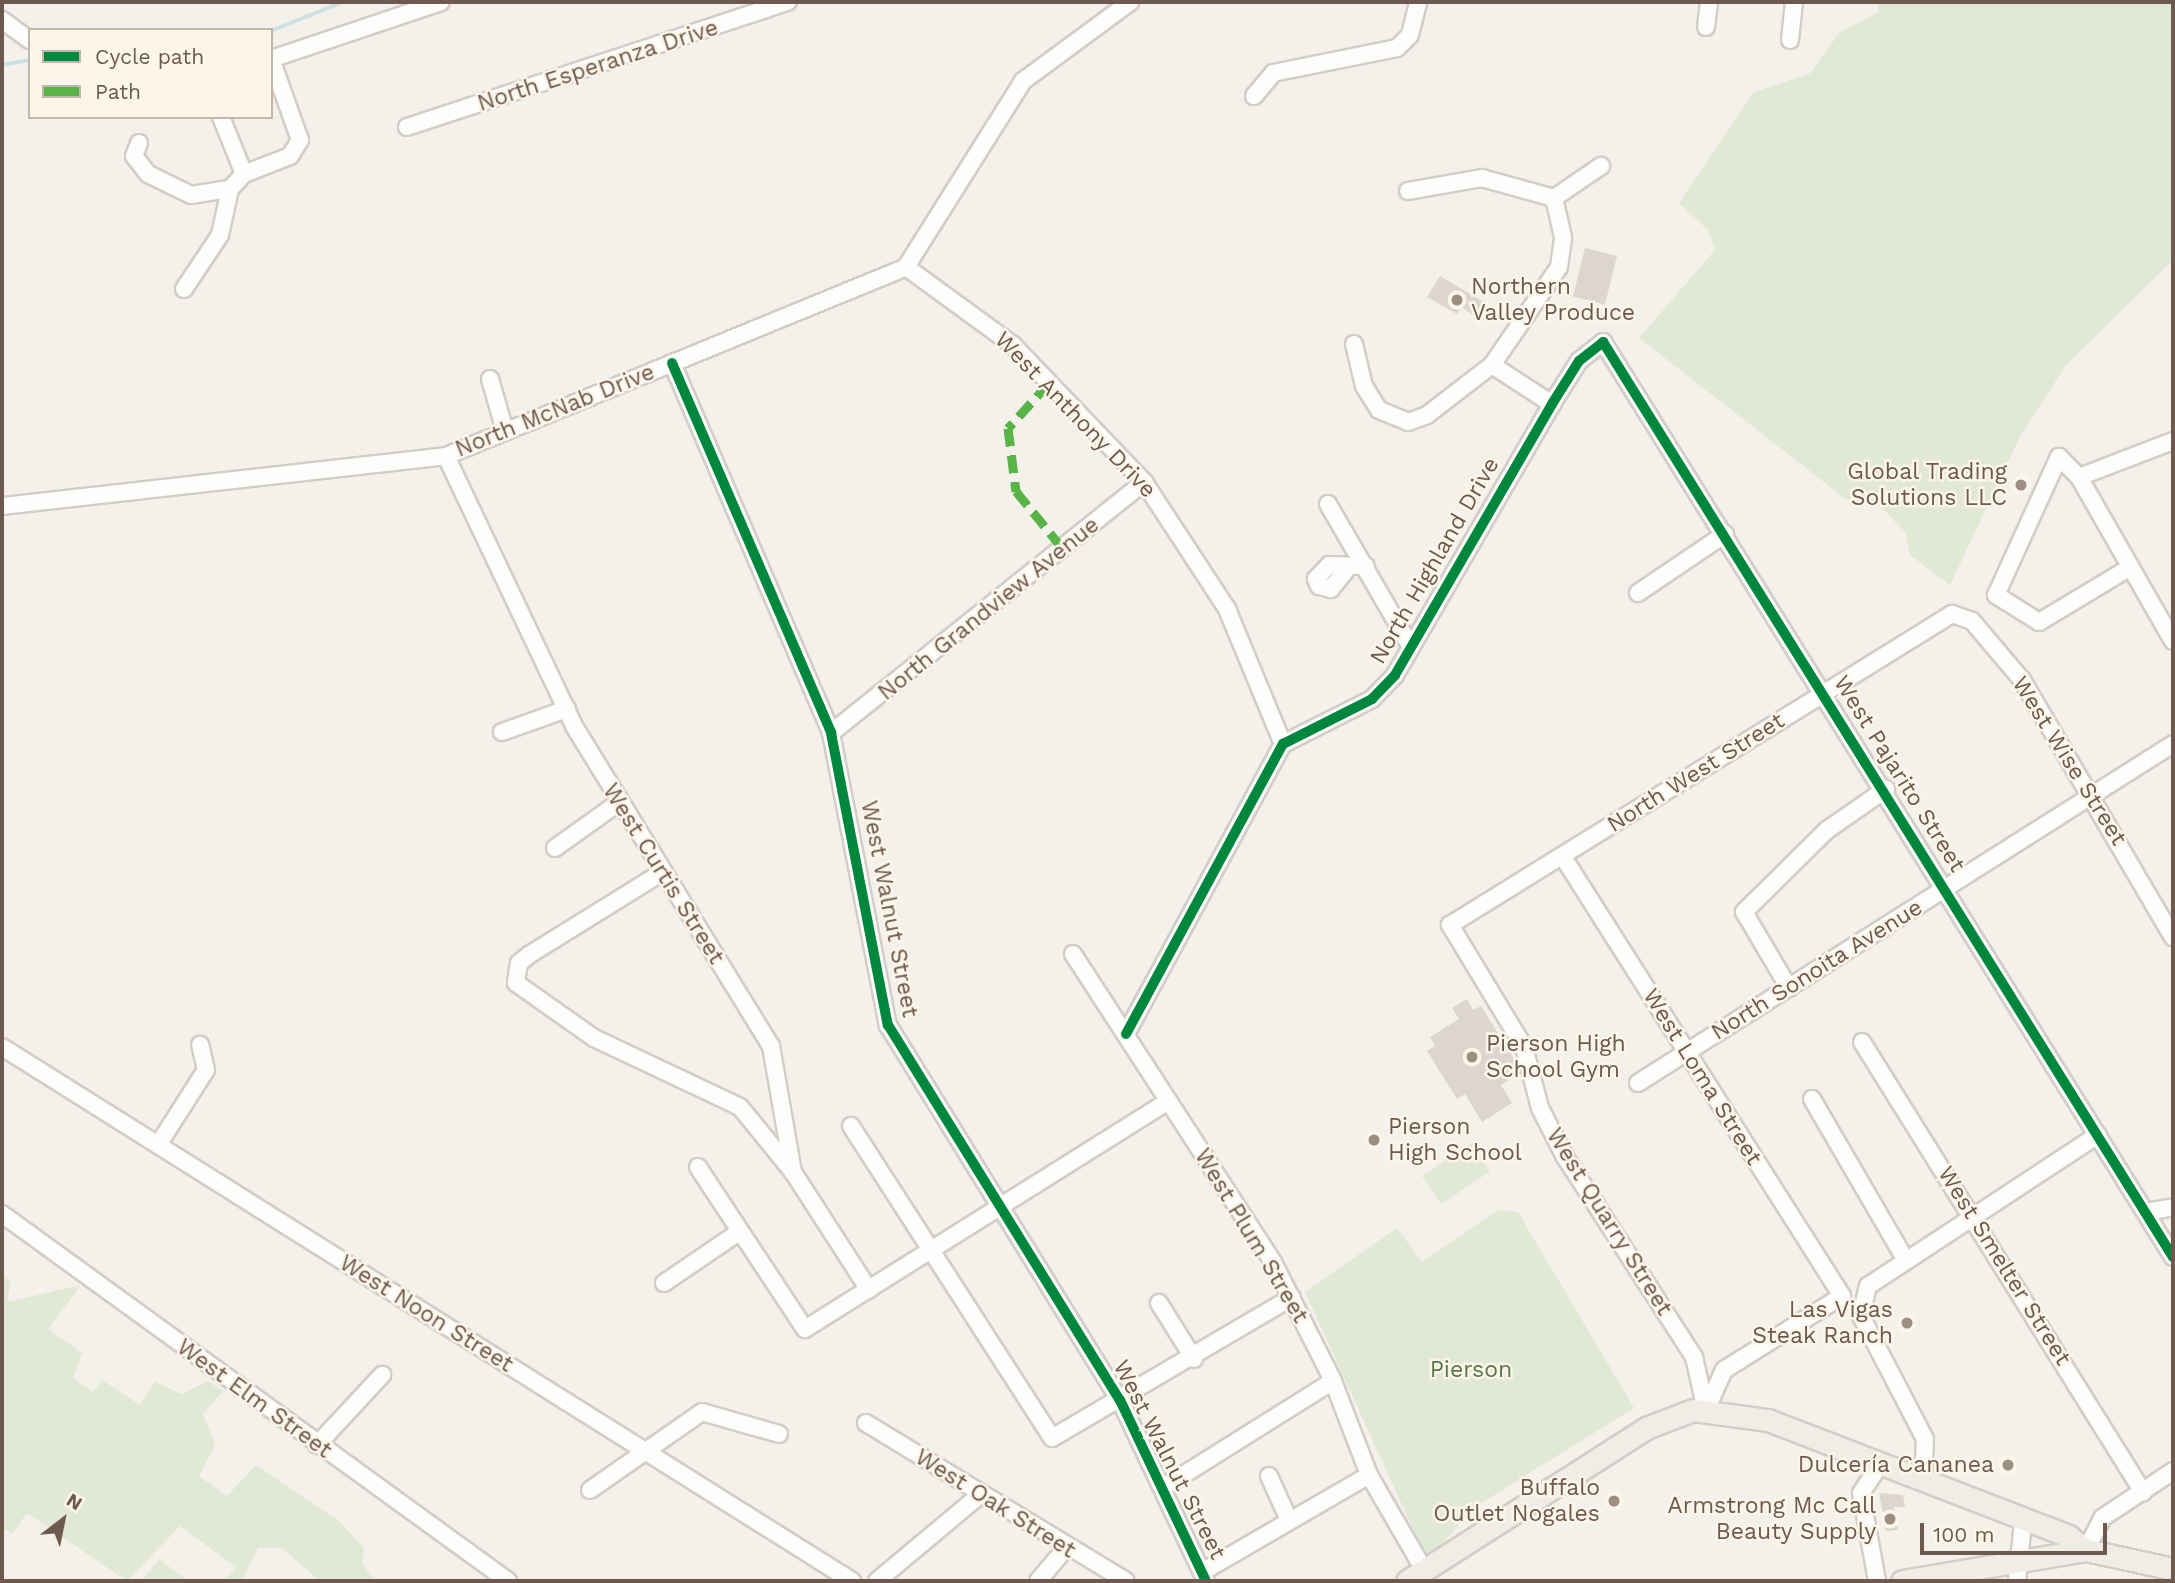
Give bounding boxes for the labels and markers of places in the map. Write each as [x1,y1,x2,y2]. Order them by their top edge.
place label: Northern Valley Produce [1471,273,1636,327]
marker: Northern Valley Produce [1449,292,1465,308]
place label: Global Trading Solutions LLC [1846,458,2007,512]
marker: Global Trading Solutions LLC [2013,477,2029,493]
place label: Pierson High School Gym [1486,1030,1626,1084]
marker: Pierson High School Gym [1464,1049,1480,1065]
place label: Pierson High School [1388,1113,1522,1167]
marker: Pierson High School [1366,1132,1382,1148]
place label: Las Vigas Steak Ranch [1752,1296,1893,1350]
marker: Las Vigas Steak Ranch [1899,1315,1915,1331]
place label: Dulcería Cananea [1797,1451,1994,1479]
marker: Dulcería Cananea [2000,1457,2016,1473]
place label: Buffalo Outlet Nogales [1433,1474,1600,1528]
place label: Armstrong Mc Call Beauty Supply [1668,1492,1876,1546]
marker: Buffalo Outlet Nogales [1606,1493,1622,1509]
marker: Armstrong Mc Call Beauty Supply [1882,1511,1898,1527]

